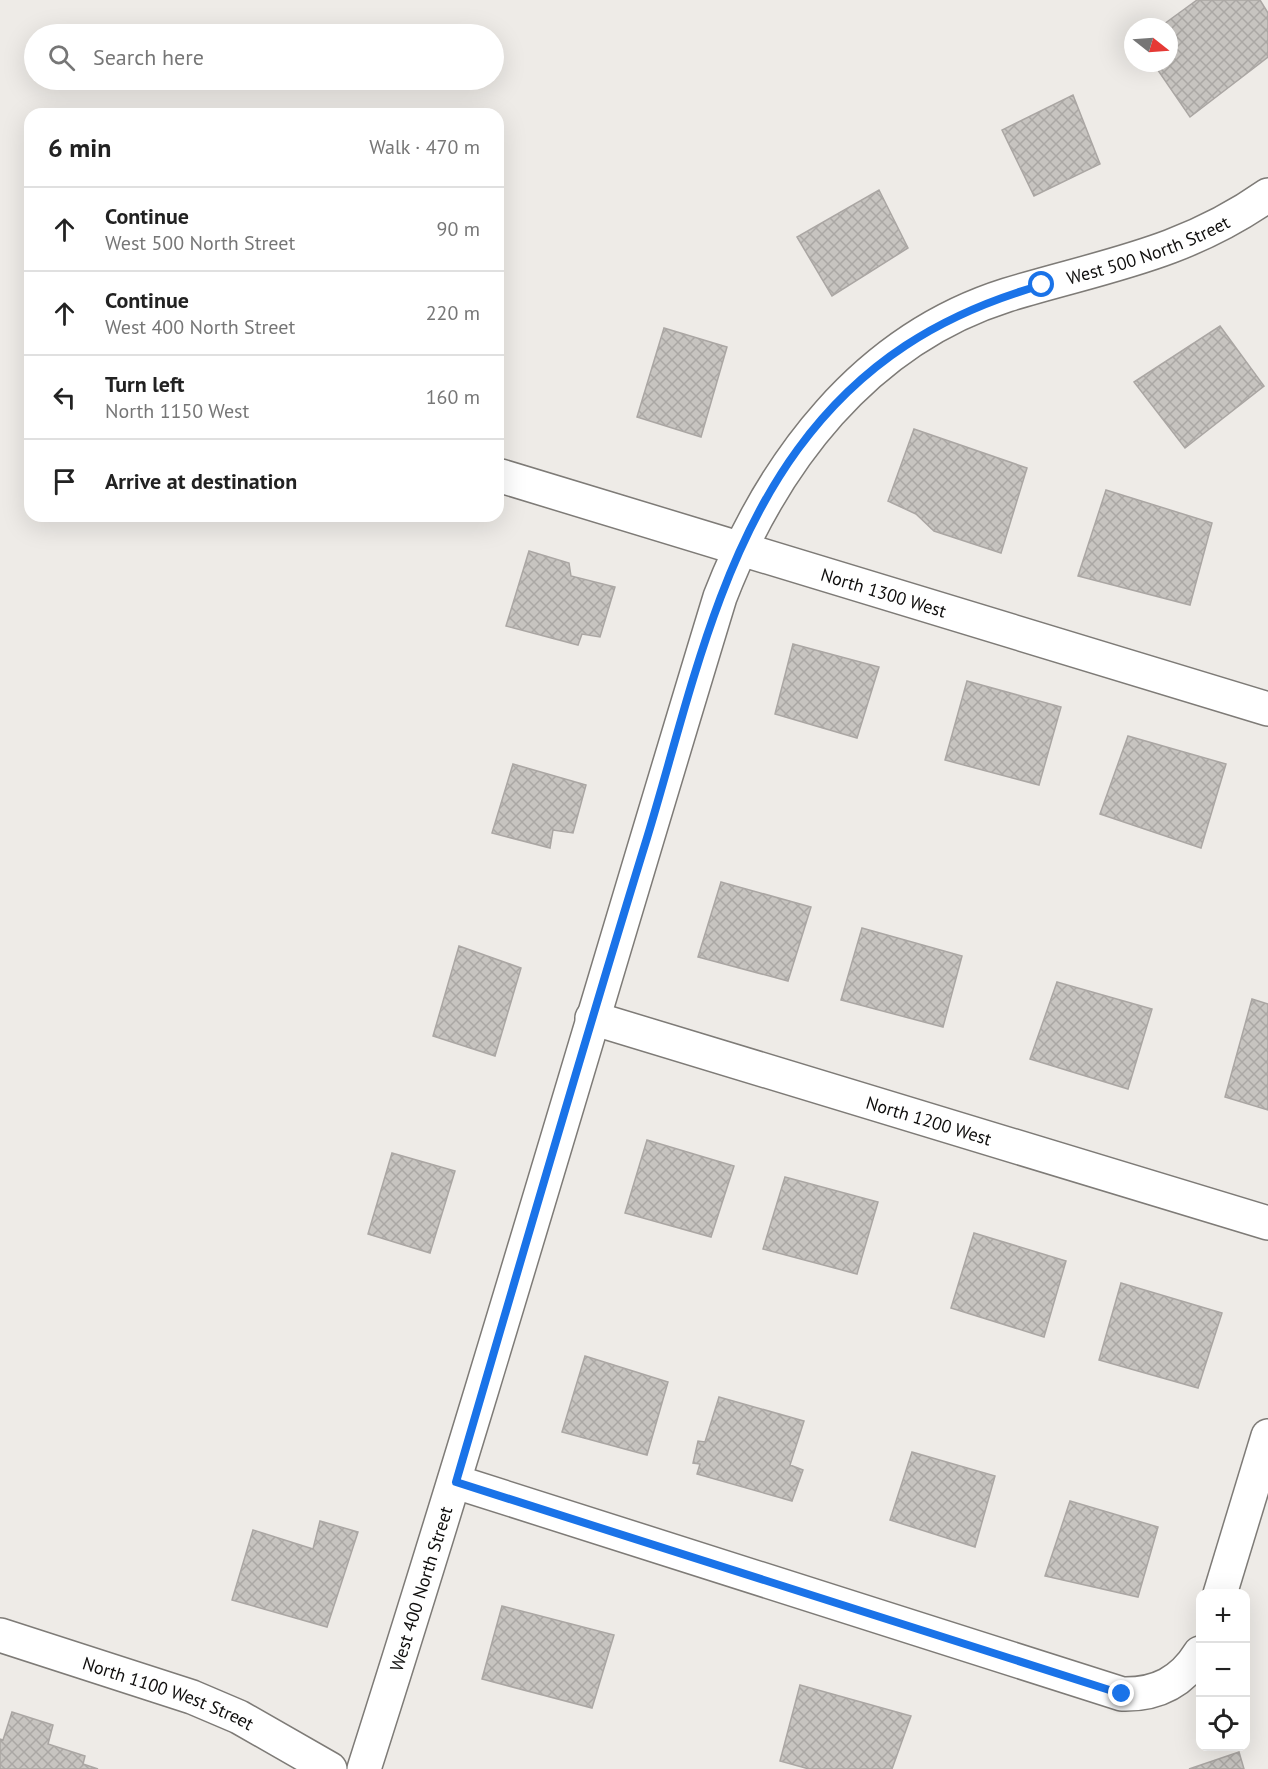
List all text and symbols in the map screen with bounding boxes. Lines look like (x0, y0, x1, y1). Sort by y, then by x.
north arrow (1124, 18, 1178, 72)
search box (24, 24, 504, 90)
icon: search (45, 41, 78, 74)
text: Search here (93, 43, 204, 71)
text: 6 min (48, 131, 111, 164)
text: Walk · 470 m (369, 134, 480, 160)
text: Continue (105, 202, 189, 230)
street label: West 500 North Street (1064, 210, 1233, 289)
icon: ahead (48, 213, 81, 246)
text: 90 m (437, 216, 480, 242)
text: West 500 North Street (105, 230, 295, 256)
route start (1028, 271, 1054, 297)
text: Continue (105, 286, 189, 314)
icon: ahead (48, 297, 81, 330)
text: 220 m (426, 300, 480, 326)
text: West 400 North Street (105, 314, 295, 340)
text: Turn left (105, 370, 185, 398)
icon: left (48, 381, 81, 414)
text: 160 m (426, 384, 480, 410)
text: North 1150 West (105, 398, 249, 424)
icon: arrive (48, 465, 81, 498)
text: Arrive at destination (105, 467, 297, 495)
street label: North 1300 West (818, 562, 949, 622)
street label: North 1200 West (863, 1090, 994, 1150)
street label: West 400 North Street (384, 1503, 457, 1674)
map controls (1196, 1589, 1250, 1751)
button: + (1196, 1589, 1250, 1643)
button: − (1196, 1643, 1250, 1697)
street label: North 1100 West Street (80, 1651, 258, 1735)
route end (1108, 1680, 1134, 1706)
button: locate (1196, 1697, 1250, 1751)

